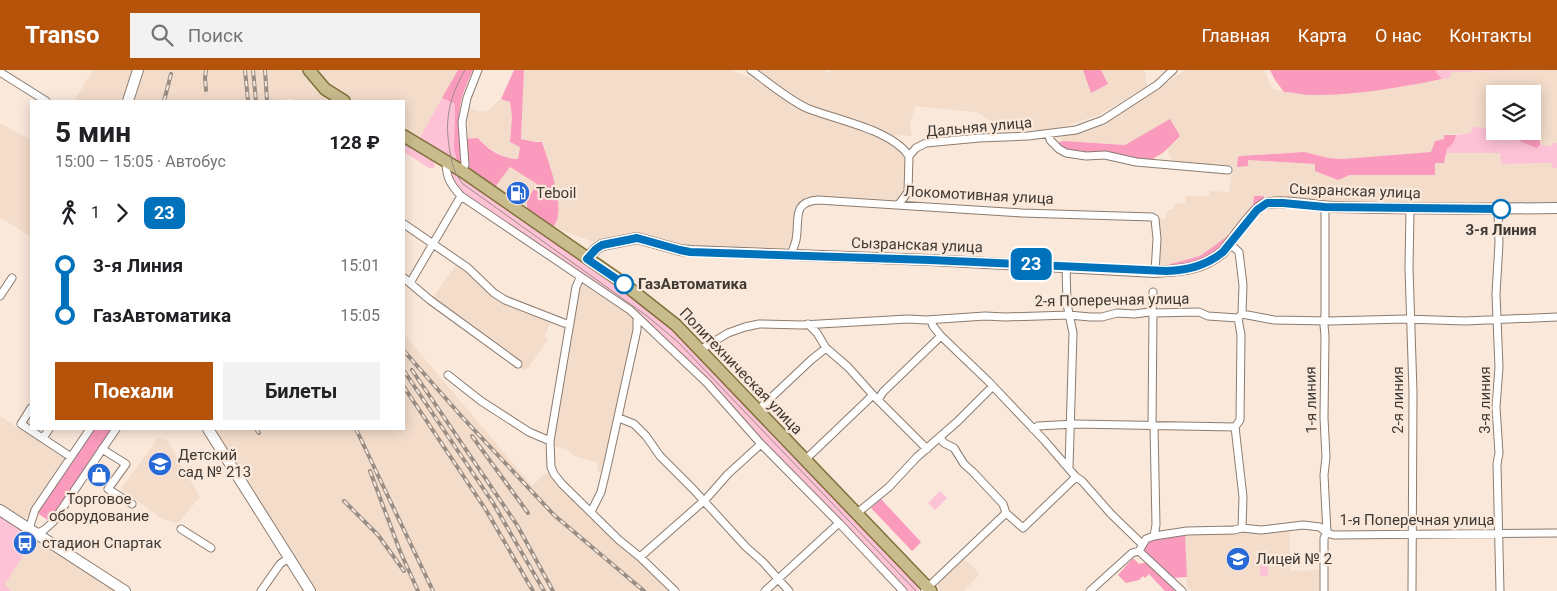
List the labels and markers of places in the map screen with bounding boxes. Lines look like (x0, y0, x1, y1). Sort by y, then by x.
fuel station icon: Teboil (505, 180, 531, 206)
place label: Teboil (536, 184, 576, 202)
marker: 3-я Линия (1491, 199, 1511, 219)
place label: 3-я Линия (1465, 221, 1537, 239)
marker: ГазАвтоматика (614, 274, 634, 294)
place label: ГазАвтоматика (638, 275, 747, 293)
place label: Детский сад № 213 (178, 446, 251, 481)
school or university icon: Детский сад № 213 (147, 451, 173, 477)
shop icon: Торговое оборудование (86, 462, 112, 488)
place label: Торговое оборудование (49, 490, 149, 525)
bus stop icon: стадион Спартак (12, 530, 38, 556)
place label: стадион Спартак (42, 534, 162, 552)
school or university icon: Лицей № 2 (1225, 546, 1251, 572)
place label: Лицей № 2 (1256, 550, 1332, 568)

